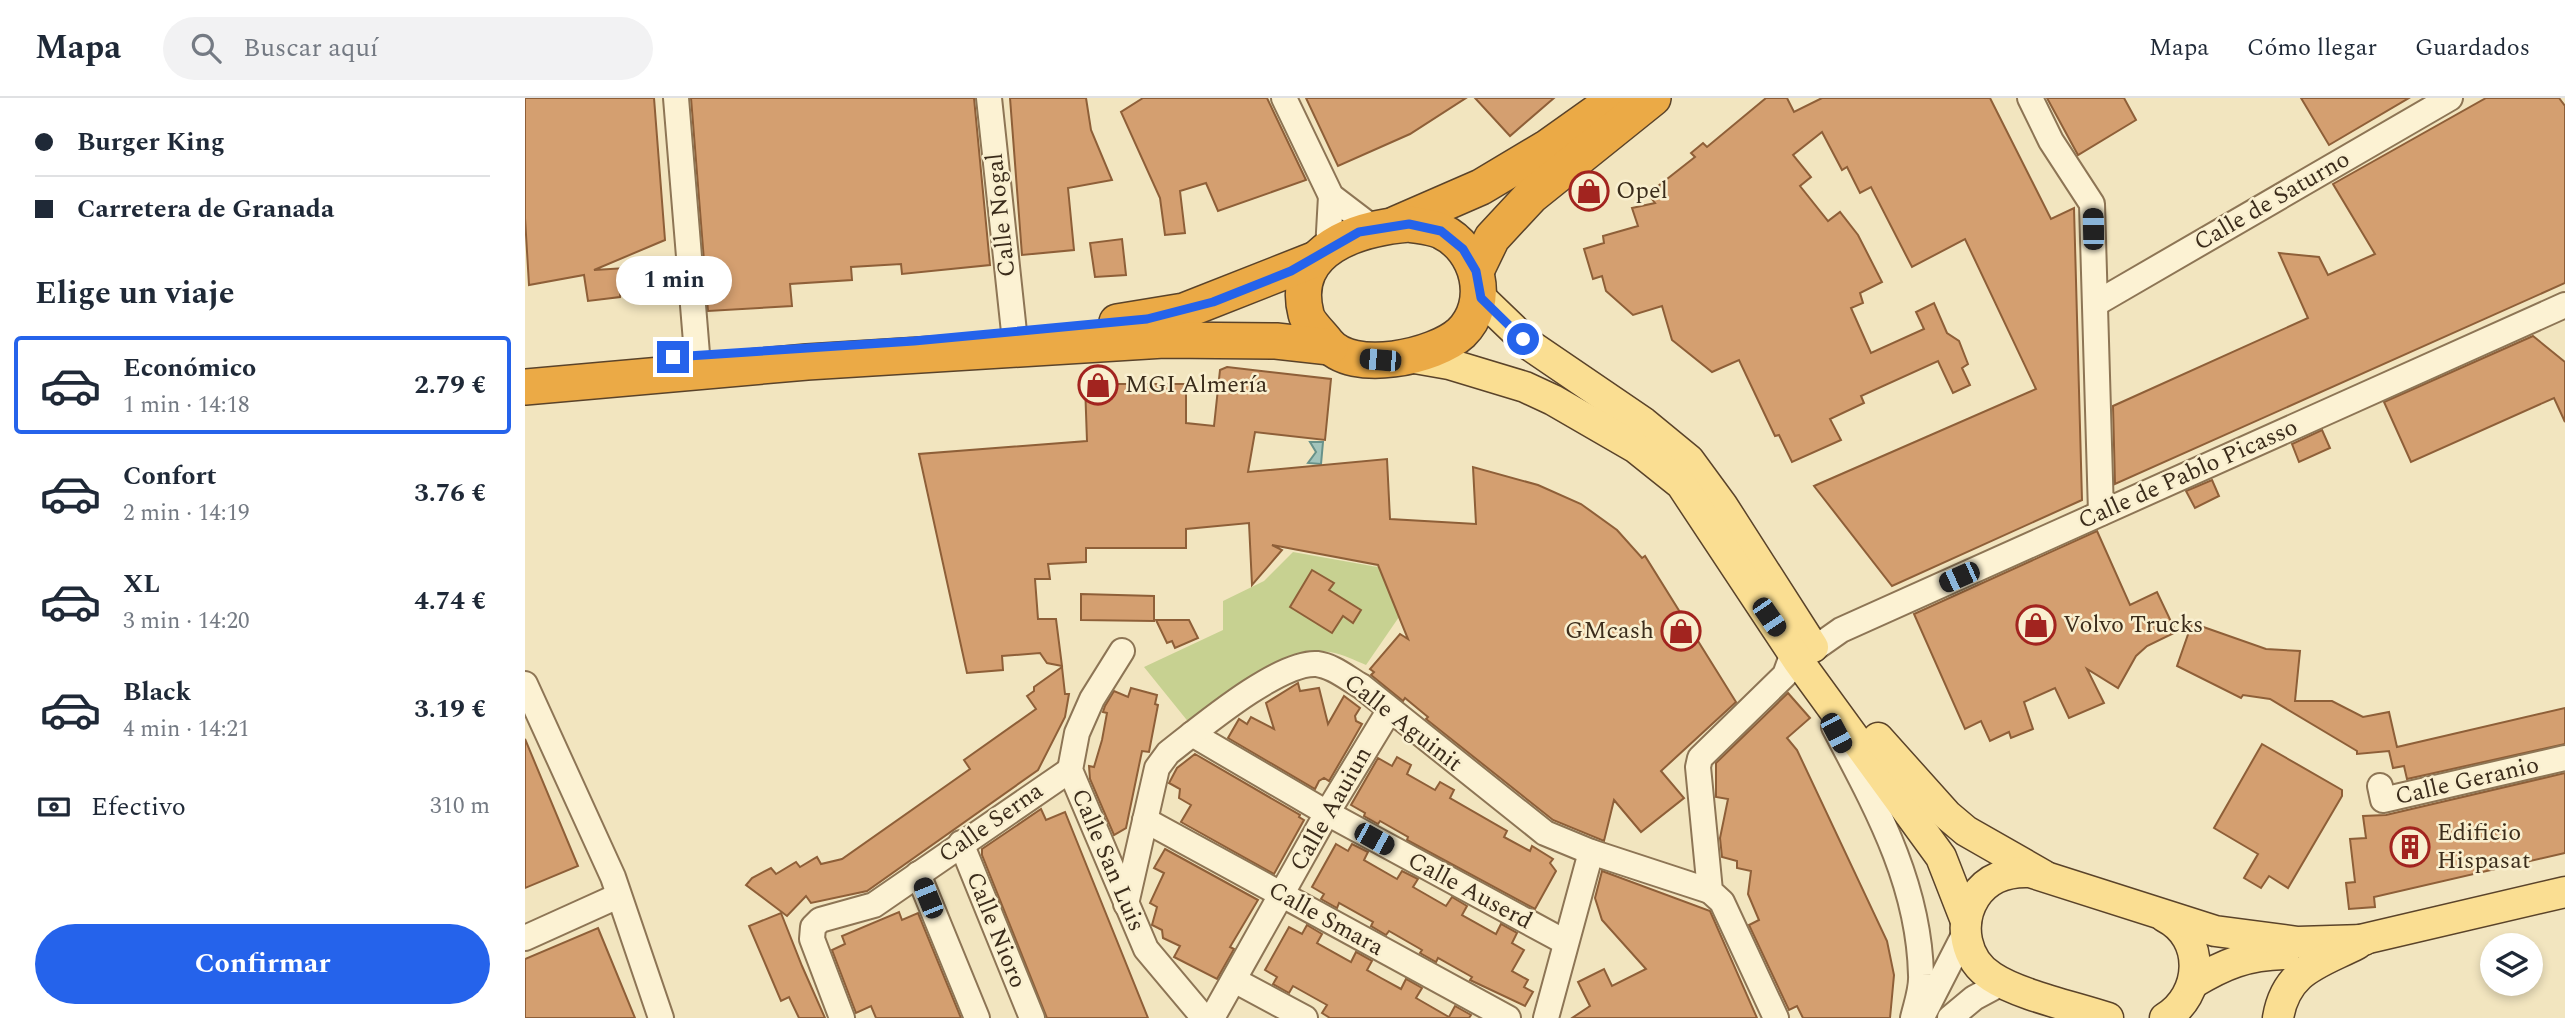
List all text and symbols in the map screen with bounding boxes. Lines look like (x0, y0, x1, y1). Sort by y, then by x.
search box (163, 17, 653, 80)
text: Mapa (35, 23, 121, 73)
text: Buscar aquí (243, 28, 378, 68)
icon: search (187, 29, 225, 67)
text: Mapa (2149, 30, 2209, 66)
text: Cómo llegar (2247, 30, 2377, 66)
text: Guardados (2415, 30, 2530, 66)
text: Burger King (77, 122, 225, 162)
street label: Calle de Saturno (2187, 142, 2357, 260)
street label: Calle Nogal (977, 151, 1025, 279)
shop icon: Opel (1568, 170, 1610, 212)
place label: Opel (1616, 173, 1668, 209)
text: Carretera de Granada (77, 189, 334, 229)
car (2083, 208, 2104, 250)
callout: 1 min (615, 256, 731, 304)
text: 1 min (643, 263, 705, 298)
text: Elige un viaje (35, 269, 235, 318)
route start (1507, 323, 1539, 355)
route end (657, 341, 689, 373)
text: Económico (123, 348, 256, 388)
car (1359, 348, 1402, 372)
icon: car (39, 354, 102, 417)
shop icon: MGI Almería (1077, 364, 1119, 406)
text: 2.79 € (414, 365, 486, 405)
place label: MGI Almería (1125, 367, 1268, 403)
text: 1 min · 14:18 (123, 388, 250, 423)
street label: Calle de Pablo Picasso (2072, 409, 2304, 539)
text: Confort (123, 456, 217, 496)
icon: car (39, 462, 102, 525)
text: 3.76 € (414, 473, 486, 513)
text: 2 min · 14:19 (123, 496, 250, 531)
car (1936, 559, 1983, 595)
text: XL (123, 564, 160, 604)
icon: car (39, 570, 102, 633)
text: 4.74 € (414, 581, 486, 621)
car (1749, 594, 1790, 640)
text: 3 min · 14:20 (123, 604, 250, 639)
shop icon: Volvo Trucks (2015, 604, 2057, 646)
place label: Volvo Trucks (2063, 607, 2203, 643)
shop icon: GMcash (1660, 610, 1702, 652)
place label: GMcash (1565, 613, 1654, 649)
street label: Calle Aguinit (1336, 665, 1470, 781)
text: Black (123, 672, 191, 712)
icon: car (39, 678, 102, 741)
text: 3.19 € (414, 689, 486, 729)
car (1817, 710, 1856, 756)
text: 4 min · 14:21 (123, 712, 250, 747)
street label: Calle Aauiun (1281, 740, 1381, 878)
street label: Calle Geranio (2392, 747, 2542, 815)
street label: Calle Serna (931, 773, 1051, 872)
street label: Calle San Luis (1062, 783, 1154, 937)
text: Efectivo (91, 787, 186, 827)
icon: cash (35, 788, 73, 826)
text: 310 m (430, 789, 490, 824)
place label: Edificio Hispasat (2437, 815, 2530, 879)
car (1351, 820, 1398, 858)
building icon: Edificio Hispasat (2389, 826, 2431, 868)
street label: Calle Auserd (1401, 843, 1539, 939)
street label: Calle Nioro (956, 866, 1036, 994)
street label: Calle Smara (1262, 872, 1391, 966)
car (911, 875, 946, 921)
button: Confirmar (35, 924, 490, 1004)
map controls (2480, 933, 2543, 996)
button: layers (2480, 933, 2543, 996)

